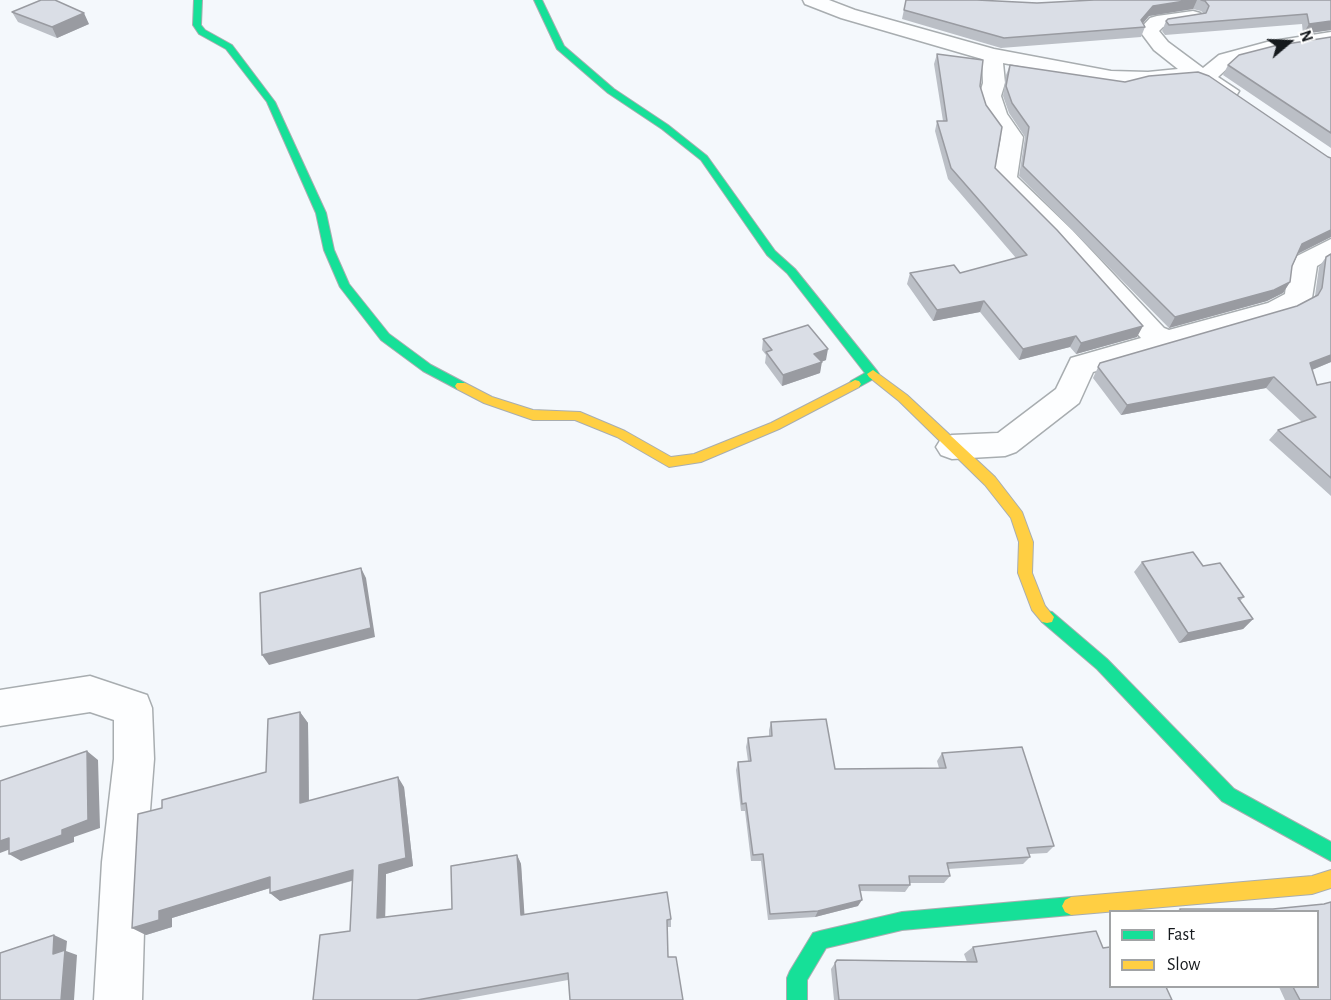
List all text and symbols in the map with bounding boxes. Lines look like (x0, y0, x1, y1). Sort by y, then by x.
north arrow (1259, 12, 1319, 72)
text: N (1297, 28, 1315, 44)
legend (1109, 910, 1319, 988)
text: Fast (1167, 926, 1195, 944)
text: Slow (1167, 956, 1200, 974)

